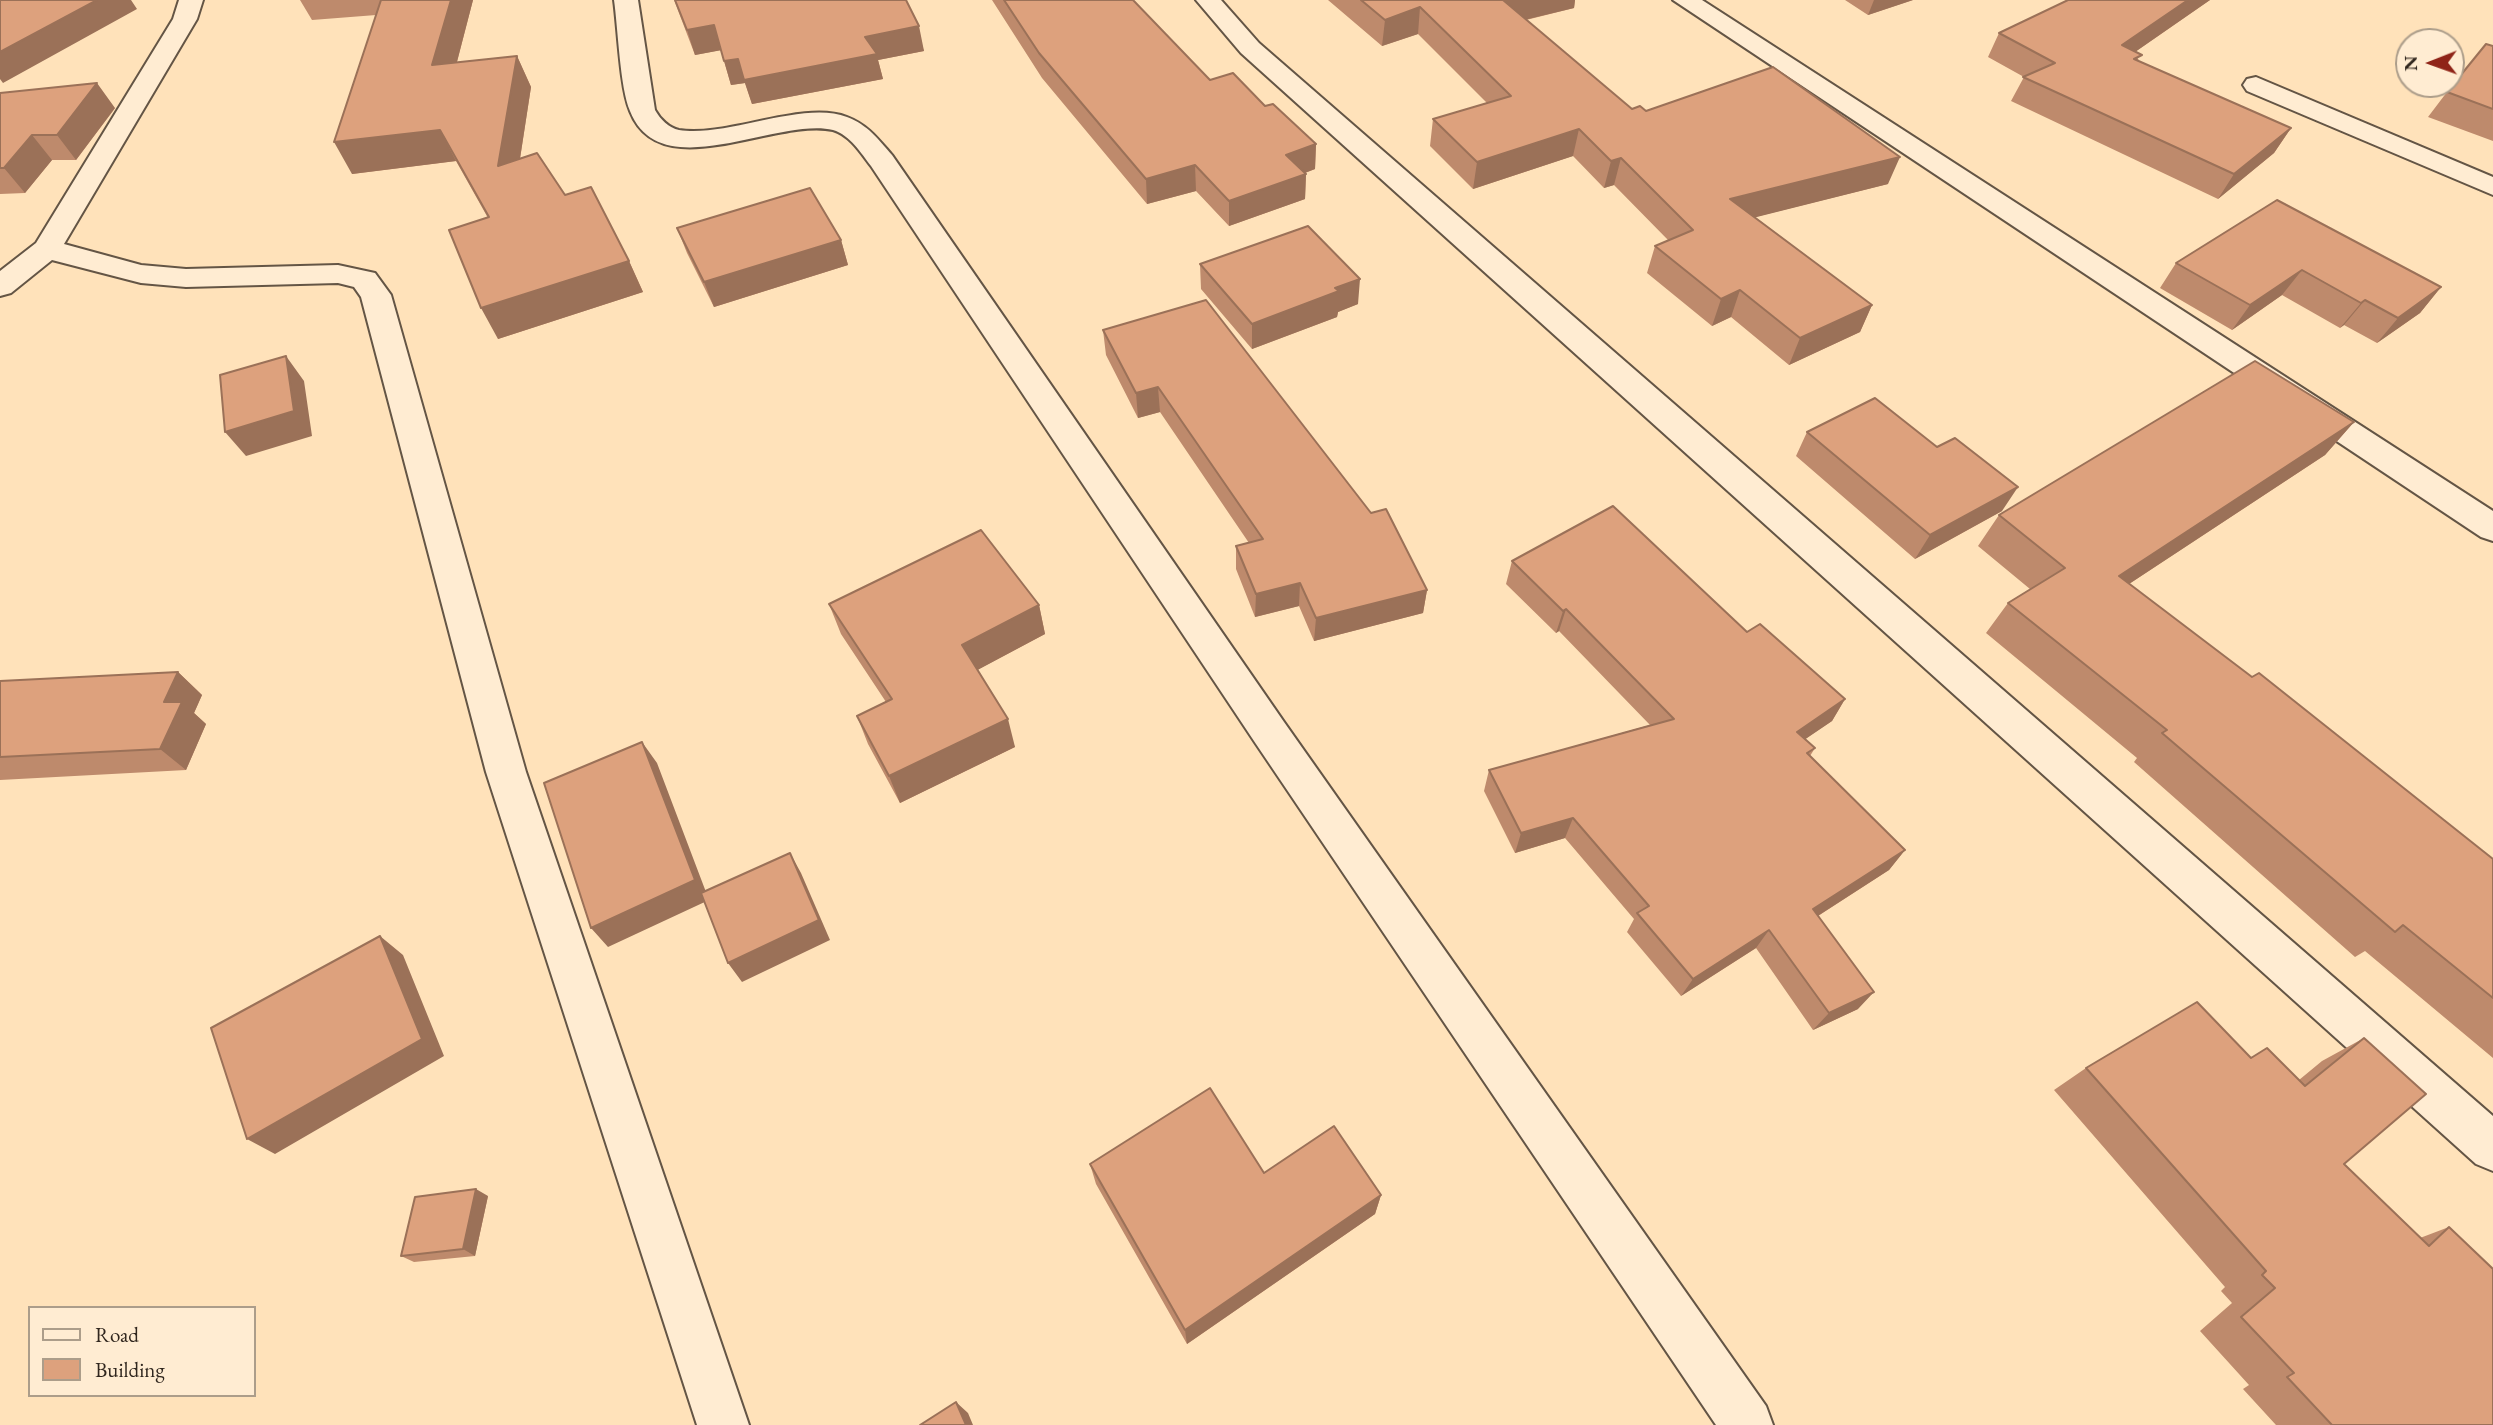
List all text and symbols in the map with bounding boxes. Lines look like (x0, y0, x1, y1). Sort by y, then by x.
north arrow (2395, 28, 2465, 98)
text: N (2398, 55, 2423, 71)
legend (28, 1306, 256, 1397)
text: Road (95, 1321, 139, 1348)
text: Building (95, 1356, 165, 1383)

